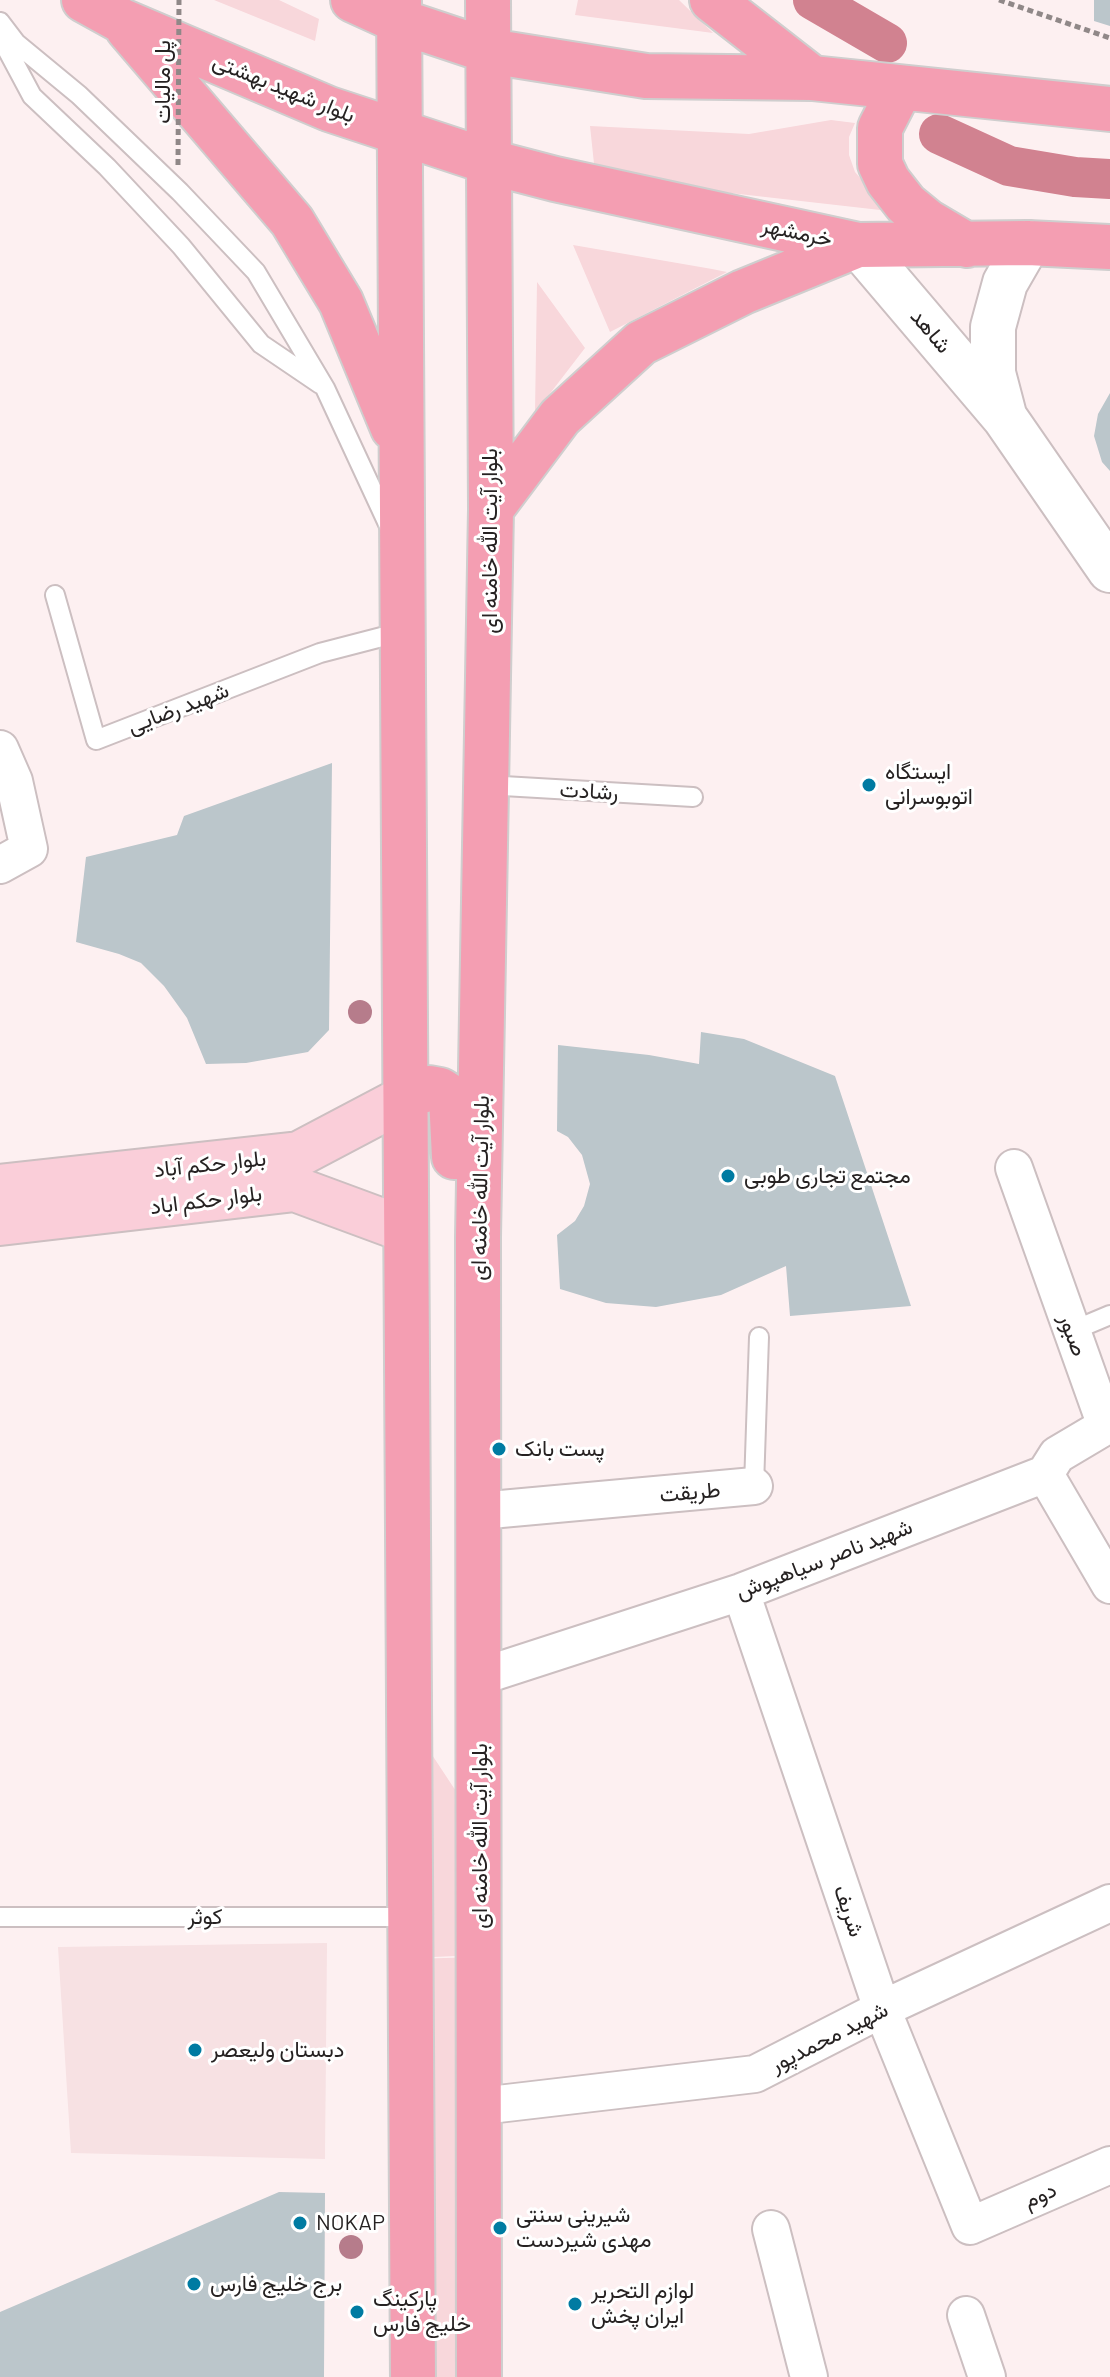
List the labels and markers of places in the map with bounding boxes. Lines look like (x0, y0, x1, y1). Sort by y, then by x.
place label: ایستگاه اتوبوسرانی (885, 759, 973, 810)
marker: ایستگاه اتوبوسرانی (860, 776, 878, 794)
place label: مجتمع تجاری طوبی (744, 1163, 911, 1189)
marker: مجتمع تجاری طوبی (719, 1167, 737, 1185)
place label: پست بانک (515, 1436, 605, 1462)
marker: پست بانک (490, 1440, 508, 1458)
place label: دبستان ولیعصر (211, 2037, 344, 2063)
marker: دبستان ولیعصر (186, 2041, 204, 2059)
place label: شیرینی سنتی مهدی شیردست (516, 2202, 651, 2254)
place label: NOKAP (316, 2210, 385, 2236)
marker: NOKAP (291, 2214, 309, 2232)
marker: شیرینی سنتی مهدی شیردست (491, 2219, 509, 2237)
place label: برج خلیج فارس (210, 2271, 342, 2297)
marker: برج خلیج فارس (185, 2275, 203, 2293)
place label: لوازم التحریر ایران پخش (591, 2278, 694, 2330)
place label: پارکینگ خلیج فارس (373, 2286, 471, 2338)
marker: لوازم التحریر ایران پخش (566, 2295, 584, 2313)
marker: پارکینگ خلیج فارس (348, 2303, 366, 2321)

